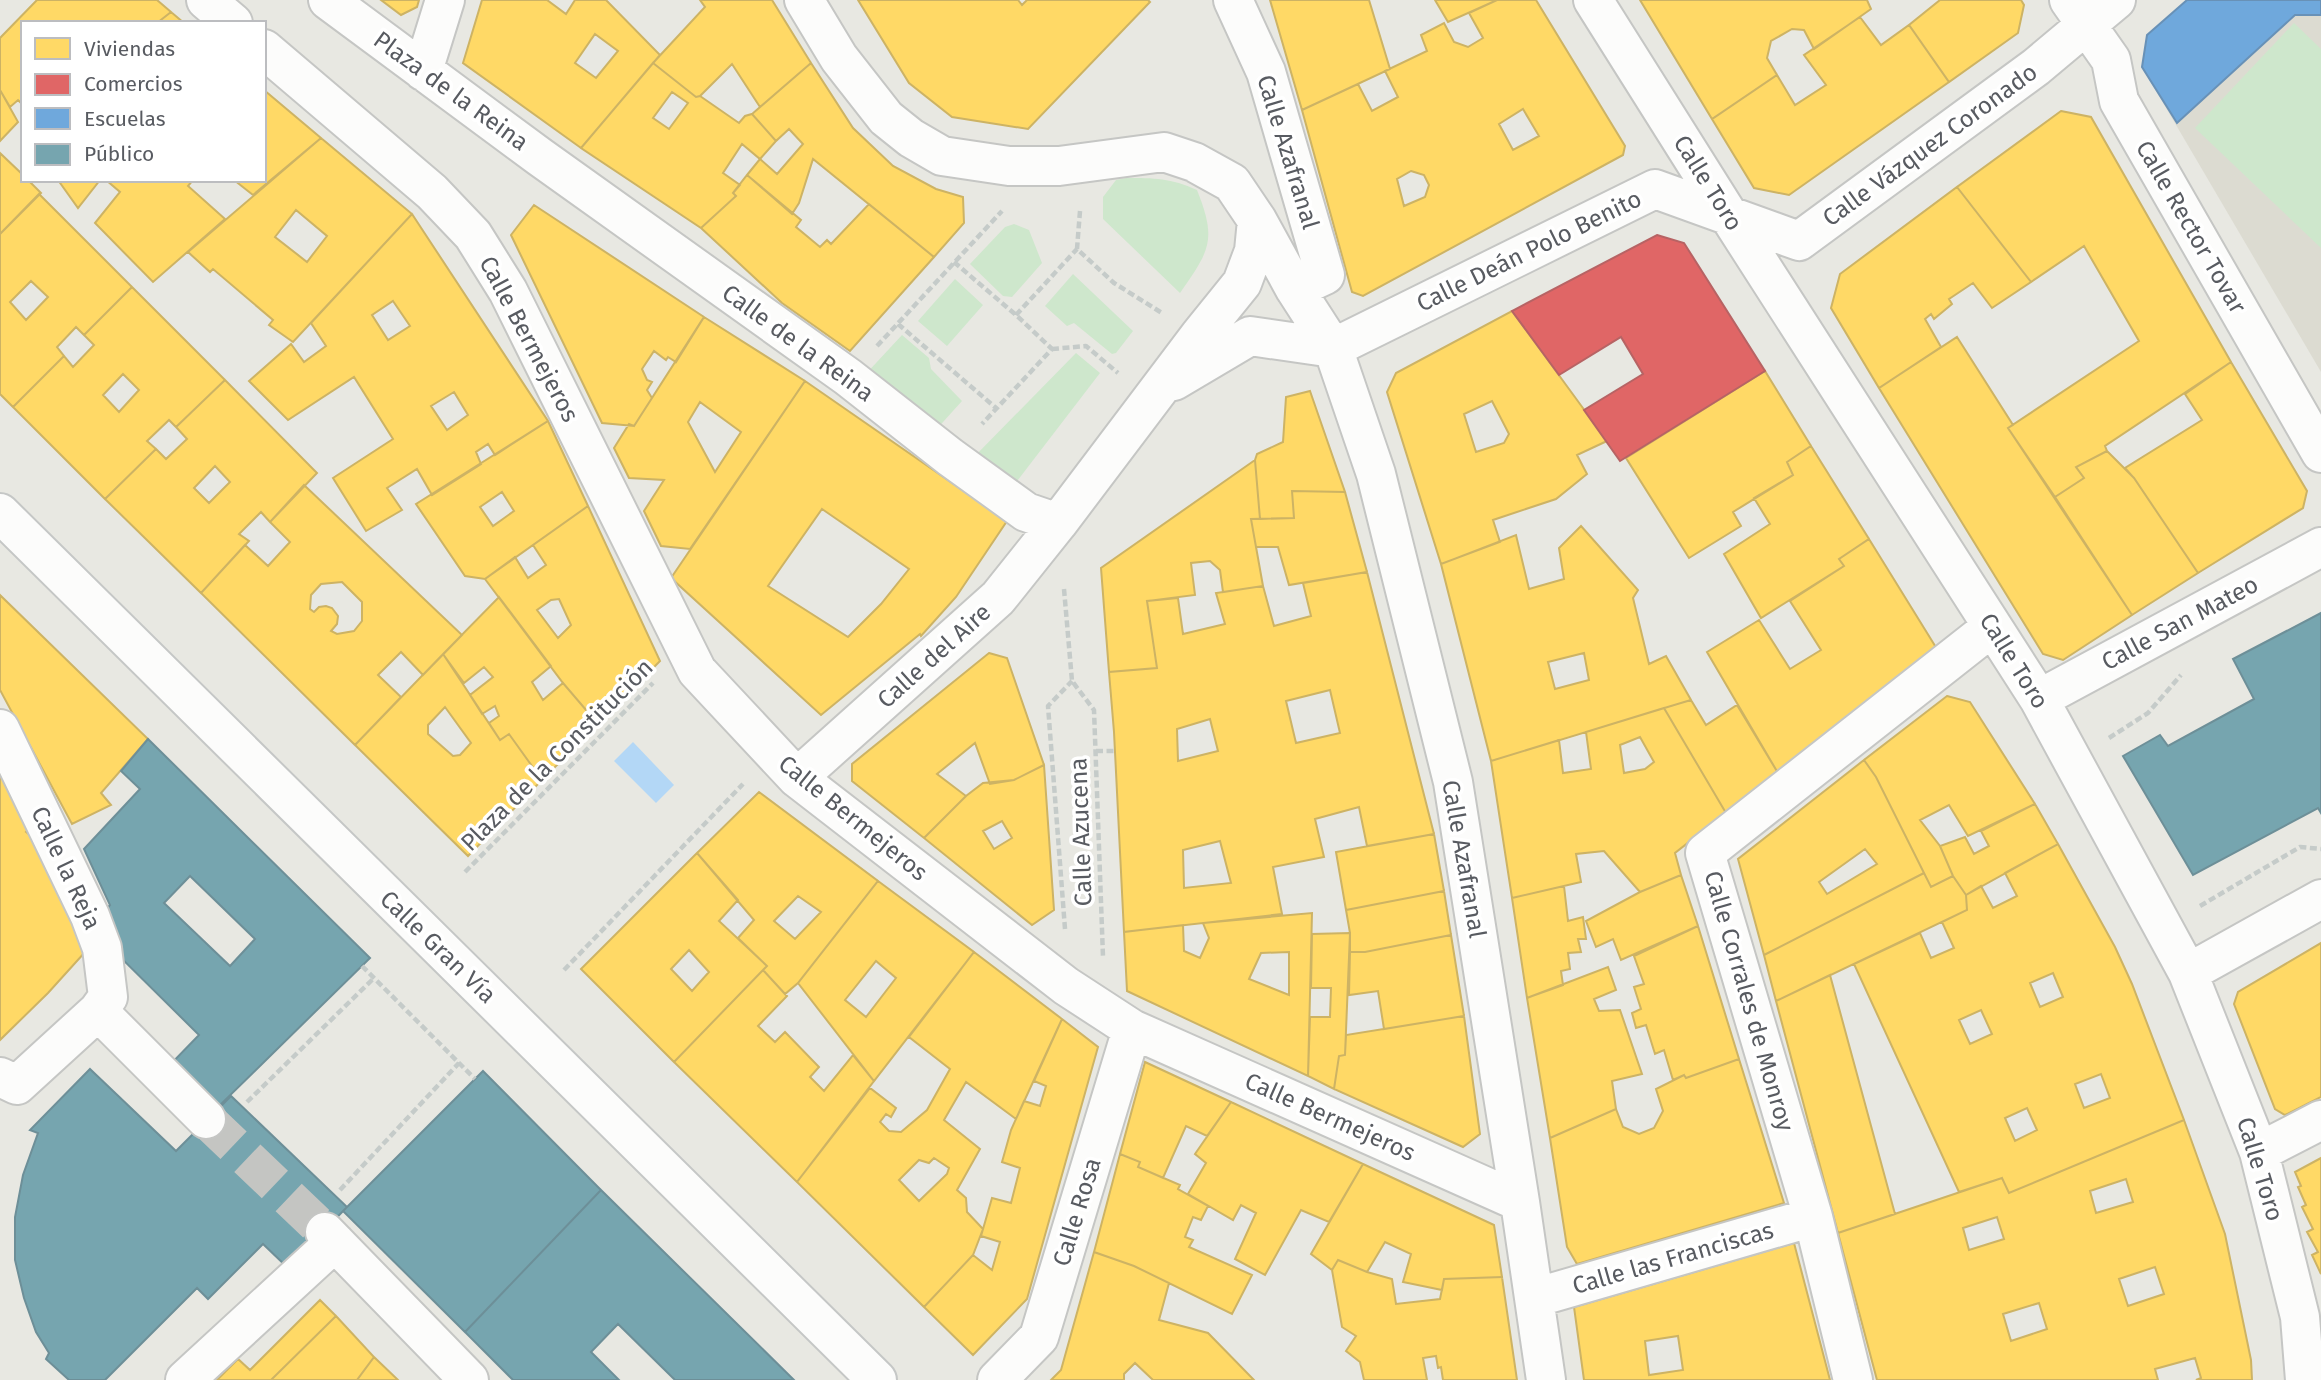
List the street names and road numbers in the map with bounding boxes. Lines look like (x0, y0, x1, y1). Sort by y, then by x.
street label: Plaza de la Reina (368, 25, 534, 157)
street label: Calle Vázquez Coronado (1817, 58, 2043, 232)
street label: Calle Azafranal (1251, 72, 1325, 232)
street label: Calle Toro (1668, 130, 1748, 236)
street label: Calle Rector Tovar (2130, 136, 2252, 319)
street label: Calle Deán Polo Benito (1412, 184, 1646, 318)
street label: Calle Bermejeros (474, 251, 584, 427)
street label: Calle de la Reina (717, 279, 879, 407)
street label: Calle San Mateo (2097, 570, 2263, 676)
street label: Calle del Aire (872, 598, 996, 714)
street label: Calle Toro (1974, 608, 2054, 714)
street label: Plaza de la Constitución (455, 653, 659, 857)
street label: Calle Bermejeros (773, 749, 933, 887)
street label: Calle Azucena (1064, 757, 1098, 907)
street label: Calle Azafranal (1436, 778, 1492, 940)
street label: Calle la Reja (25, 802, 107, 934)
street label: Calle Corrales de Monroy (1698, 868, 1800, 1134)
street label: Calle Gran Vía (374, 885, 502, 1009)
street label: Calle Bermejeros (1240, 1067, 1420, 1167)
street label: Calle Toro (2231, 1114, 2289, 1224)
street label: Calle Rosa (1047, 1155, 1107, 1269)
street label: Calle las Franciscas (1569, 1216, 1777, 1300)

